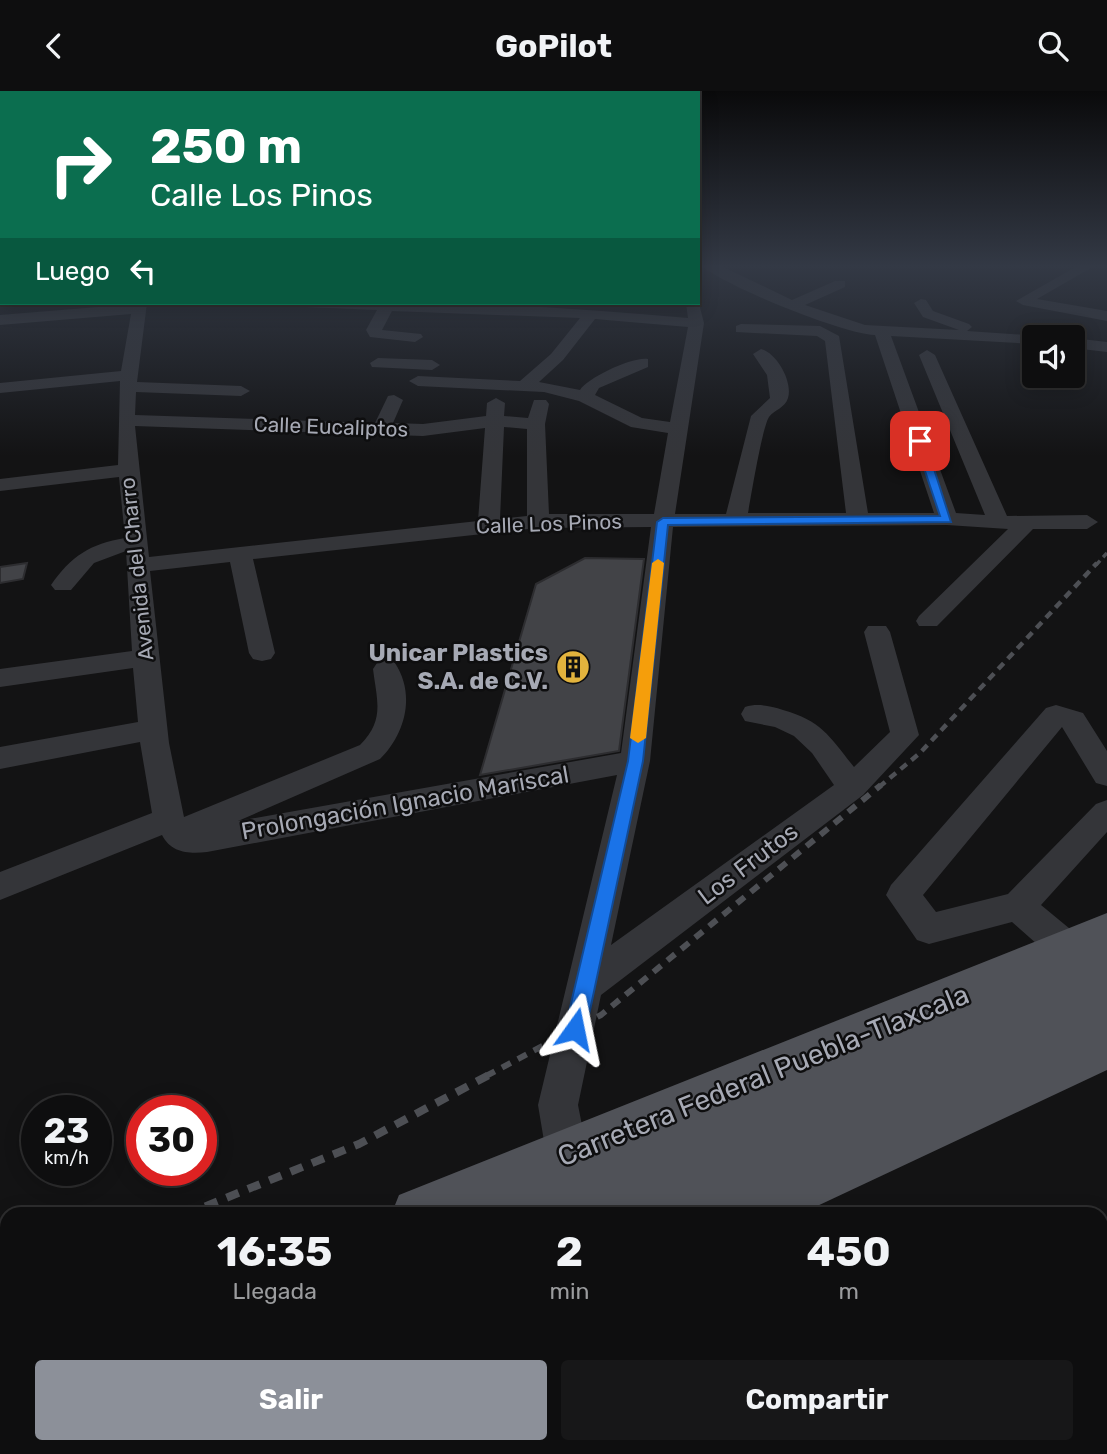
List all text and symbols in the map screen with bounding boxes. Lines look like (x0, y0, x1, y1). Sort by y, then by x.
icon: back (35, 27, 73, 65)
text: GoPilot (495, 27, 612, 65)
icon: search (1034, 27, 1072, 65)
text: 250 m (150, 117, 302, 175)
icon: right (35, 119, 126, 210)
text: Calle Los Pinos (150, 176, 373, 214)
icon: left (124, 252, 162, 290)
text: Luego (35, 256, 110, 287)
map controls (1022, 325, 1085, 388)
button: sound (1022, 325, 1085, 388)
street label: Calle Eucaliptos (253, 411, 409, 442)
pin (890, 411, 950, 471)
icon: arrive (901, 422, 939, 460)
street label: Avenida del Charro (114, 476, 159, 662)
street label: Calle Los Pinos (475, 508, 623, 539)
place label: Unicar Plastics S.A. de C.V. (368, 639, 548, 695)
building icon: Unicar Plastics S.A. de C.V. (554, 648, 592, 686)
street label: Prolongación Ignacio Mariscal (239, 760, 571, 846)
street label: Los Frutos (693, 817, 803, 911)
street label: Carretera Federal Puebla-Tlaxcala (553, 978, 974, 1173)
position arrow (538, 992, 612, 1066)
speed limit sign: 30 (126, 1095, 217, 1186)
text: 23 (44, 1110, 89, 1152)
text: km/h (44, 1147, 89, 1169)
text: 16:35 (217, 1227, 332, 1277)
text: 2 (556, 1227, 583, 1277)
text: 450 (806, 1227, 891, 1277)
text: Llegada (233, 1277, 317, 1305)
text: min (549, 1277, 589, 1305)
text: m (838, 1277, 859, 1305)
button: Salir (35, 1360, 547, 1440)
button: Compartir (561, 1360, 1073, 1440)

